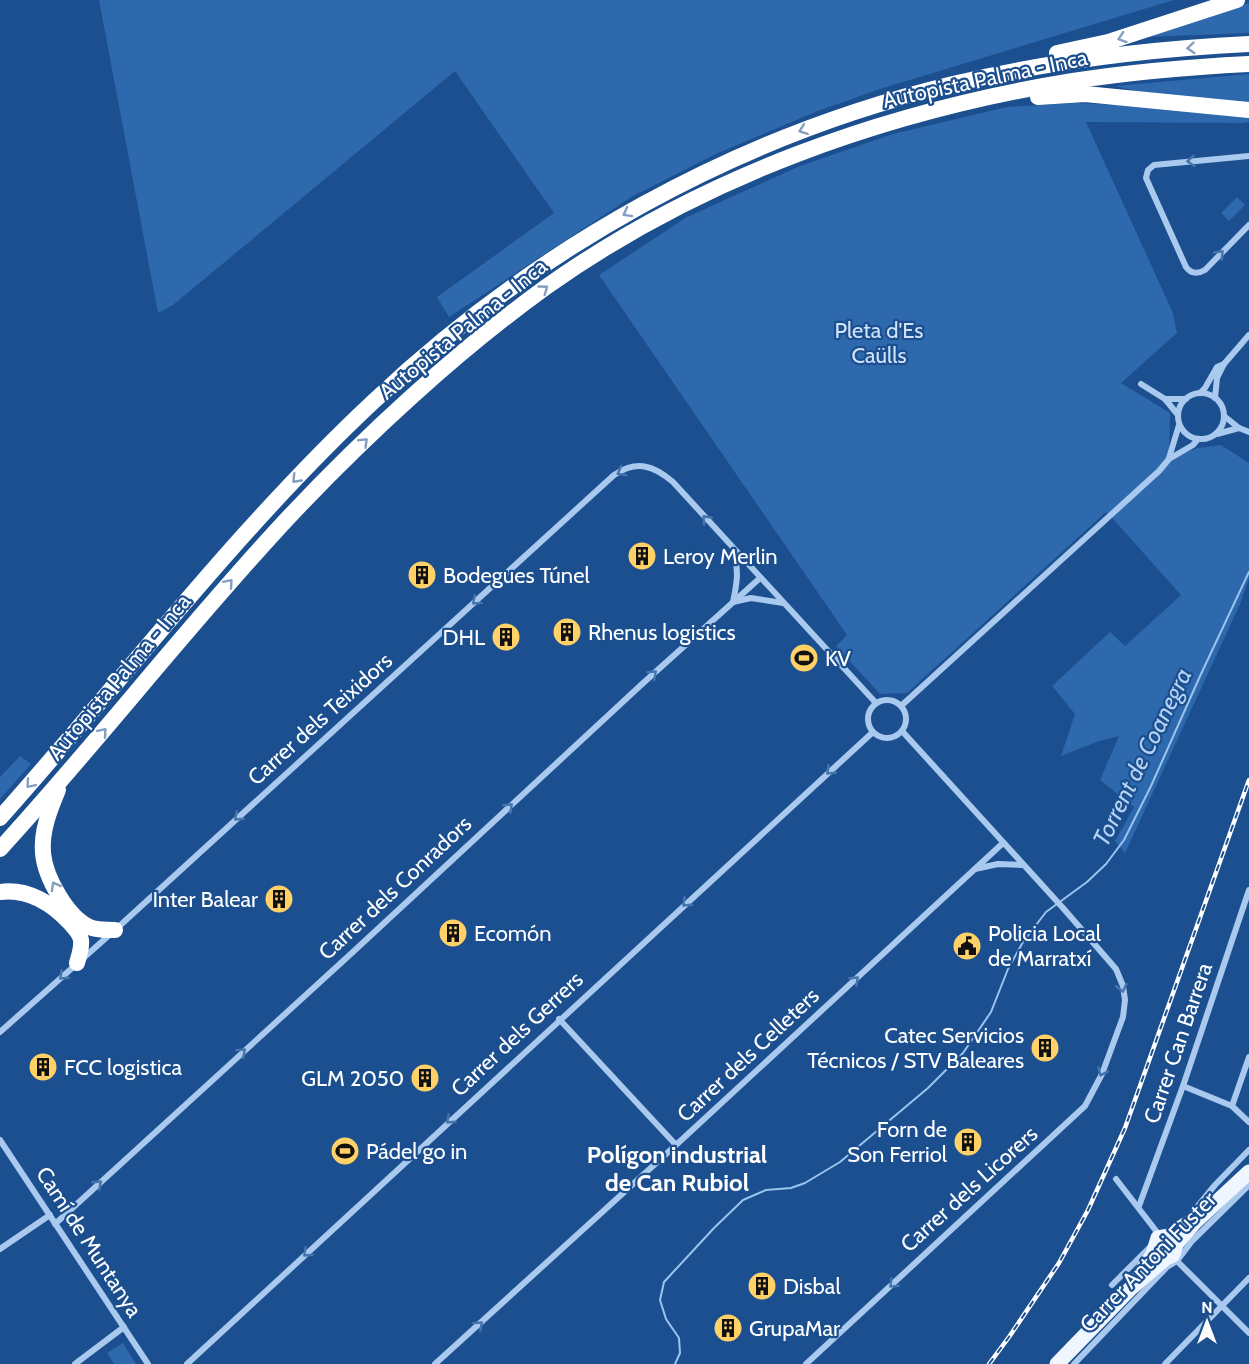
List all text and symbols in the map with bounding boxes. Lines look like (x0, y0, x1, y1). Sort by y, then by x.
one-way arrow (1117, 30, 1128, 43)
one-way arrow (1186, 41, 1195, 54)
street label: Autopista Palma - Inca (880, 44, 1090, 114)
one-way arrow (799, 123, 809, 136)
one-way arrow (1186, 154, 1195, 167)
one-way arrow (623, 206, 633, 217)
one-way arrow (1213, 251, 1224, 262)
street label: Autopista Palma - Inca (373, 253, 553, 405)
one-way arrow (538, 285, 549, 296)
park label: Pleta d'Es Caülls (835, 317, 923, 369)
one-way arrow (357, 439, 368, 450)
one-way arrow (617, 465, 627, 476)
one-way arrow (292, 472, 303, 482)
one-way arrow (702, 515, 713, 526)
building icon: Leroy Merlin (626, 540, 658, 572)
place label: Leroy Merlin (663, 543, 778, 570)
building icon: Bodegues Túnel (406, 559, 438, 591)
place label: Bodegues Túnel (443, 562, 590, 589)
one-way arrow (222, 579, 233, 590)
street label: Autopista Palma - Inca (42, 588, 197, 766)
one-way arrow (472, 594, 482, 605)
building icon: Rhenus logistics (551, 616, 583, 648)
place label: Rhenus logistics (588, 619, 736, 646)
building icon: DHL (490, 621, 522, 653)
place label: DHL (442, 624, 485, 651)
sports icon: KV (788, 642, 820, 674)
place label: KV (825, 645, 851, 672)
street label: Carrer dels Teixidors (242, 647, 398, 791)
water label: Torrent de Coanegra (1086, 663, 1198, 851)
one-way arrow (646, 670, 656, 681)
one-way arrow (96, 728, 107, 739)
one-way arrow (826, 764, 837, 775)
one-way arrow (26, 777, 37, 788)
one-way arrow (503, 803, 513, 814)
one-way arrow (235, 810, 245, 821)
street label: Carrer dels Conradors (313, 810, 477, 966)
one-way arrow (51, 882, 62, 892)
building icon: Inter Balear (263, 883, 295, 915)
place label: Inter Balear (152, 886, 258, 913)
one-way arrow (682, 896, 693, 907)
building icon: Ecomón (437, 917, 469, 949)
place label: Ecomón (474, 920, 551, 947)
place label: Policia Local de Marratxí (988, 920, 1102, 972)
public building icon: Policia Local de Marratxí (951, 930, 983, 962)
street label: Carrer Can Barrera (1138, 959, 1218, 1127)
street label: Carrer dels Gerrers (445, 966, 589, 1102)
one-way arrow (59, 969, 70, 980)
one-way arrow (848, 976, 858, 987)
street label: Carrer dels Celleters (671, 982, 825, 1128)
one-way arrow (1115, 983, 1128, 993)
place label: Catec Servicios Técnicos / STV Baleares (807, 1022, 1024, 1074)
building icon: Catec Servicios Técnicos / STV Baleares (1029, 1032, 1061, 1064)
one-way arrow (235, 1048, 246, 1059)
building icon: FCC logistica (27, 1051, 59, 1083)
place label: FCC logistica (64, 1054, 182, 1081)
building icon: GLM 2050 (409, 1062, 441, 1094)
place label: GLM 2050 (301, 1065, 404, 1092)
one-way arrow (1098, 1065, 1110, 1076)
one-way arrow (446, 1113, 457, 1124)
place label: Forn de Son Ferriol (847, 1116, 948, 1168)
street label: Carrer dels Licorers (895, 1120, 1043, 1258)
building icon: Forn de Son Ferriol (952, 1126, 984, 1158)
sports icon: Pádel go in (329, 1135, 361, 1167)
place label: Pádel go in (366, 1138, 467, 1165)
district label: Polígon industrial de Can Rubiol (587, 1140, 767, 1197)
street label: Camí de Muntanya (30, 1162, 148, 1323)
one-way arrow (92, 1180, 102, 1191)
street label: Carrer Antoni Fuster (1074, 1186, 1222, 1338)
one-way arrow (303, 1246, 314, 1257)
building icon: Disbal (746, 1270, 778, 1302)
place label: Disbal (783, 1273, 841, 1300)
one-way arrow (890, 1276, 901, 1287)
north arrow (1177, 1292, 1237, 1352)
text: N (1201, 1298, 1213, 1317)
building icon: GrupaMar (712, 1312, 744, 1344)
place label: GrupaMar (749, 1315, 840, 1342)
one-way arrow (472, 1321, 483, 1332)

